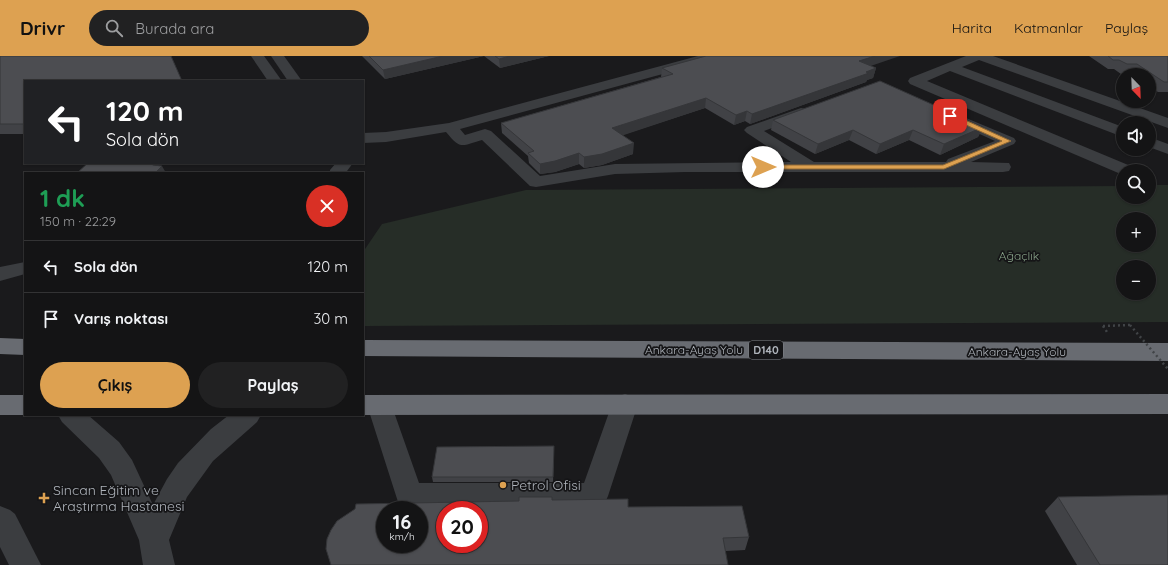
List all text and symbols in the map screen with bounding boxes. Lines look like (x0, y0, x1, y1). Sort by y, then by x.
search box (89, 10, 369, 46)
text: Drivr (20, 16, 65, 40)
icon: search (103, 17, 125, 39)
text: Burada ara (135, 19, 214, 38)
text: Harita (952, 19, 992, 37)
text: Katmanlar (1014, 19, 1083, 37)
text: Paylaş (1105, 19, 1148, 37)
north arrow (1116, 68, 1156, 108)
map controls (1116, 68, 1156, 300)
text: 120 m (106, 93, 184, 128)
icon: left (40, 96, 92, 148)
pin (933, 99, 967, 133)
icon: arrive (939, 105, 961, 127)
button: sound (1116, 116, 1156, 156)
text: Sola dön (106, 128, 179, 151)
position arrow (742, 146, 784, 188)
button: search (1116, 164, 1156, 204)
text: 1 dk (40, 183, 85, 213)
button: close (306, 185, 348, 227)
button: + (1116, 212, 1156, 252)
text: 150 m · 22:29 (40, 213, 116, 229)
park label: Ağaçlık (999, 248, 1039, 263)
icon: left (40, 256, 62, 278)
text: Sola dön (74, 257, 138, 276)
text: 120 m (307, 257, 348, 276)
button: − (1116, 260, 1156, 300)
icon: arrive (40, 308, 62, 330)
text: Varış noktası (74, 309, 168, 328)
text: 30 m (313, 309, 348, 328)
road number: D140 (749, 341, 783, 359)
street label: Ankara-Ayaş Yolu (645, 342, 743, 357)
street label: Ankara-Ayaş Yolu (968, 344, 1066, 359)
button: Çıkış (40, 362, 190, 408)
button: Paylaş (198, 362, 348, 408)
place label: Petrol Ofisi (511, 476, 581, 494)
marker: Petrol Ofisi (498, 480, 508, 490)
place label: Sincan Eğitim ve Araştırma Hastanesi (53, 481, 184, 515)
marker: Sincan Eğitim ve Araştırma Hastanesi (38, 492, 50, 504)
speed limit sign: 20 (436, 501, 488, 553)
text: 16 (393, 509, 411, 534)
text: km/h (389, 530, 415, 543)

